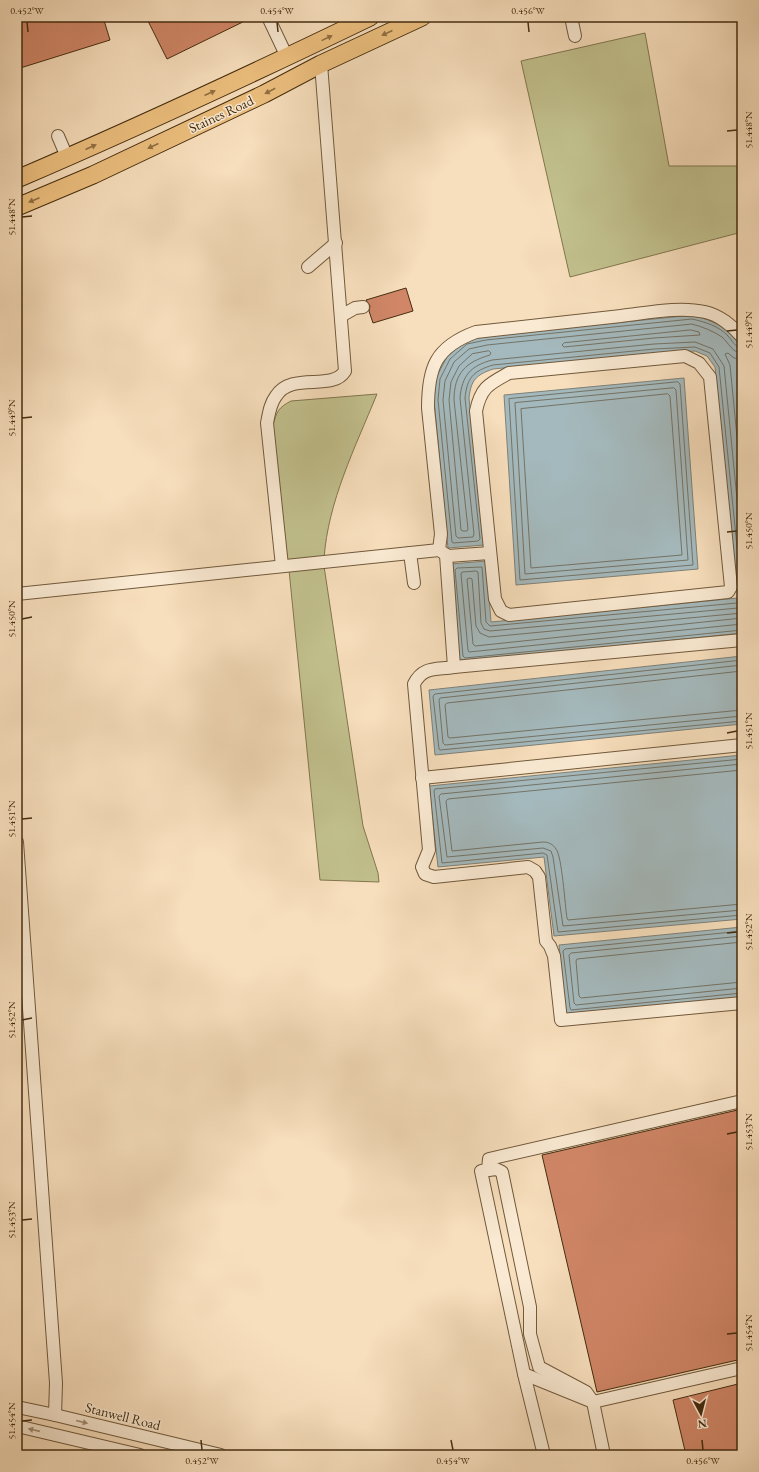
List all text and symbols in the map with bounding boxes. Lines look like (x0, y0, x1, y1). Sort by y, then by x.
text: 0.452°W (10, 4, 45, 17)
text: 0.454°W (260, 4, 295, 17)
text: 0.456°W (511, 4, 546, 17)
one-way arrow (381, 30, 392, 36)
one-way arrow (322, 35, 333, 41)
one-way arrow (264, 87, 276, 94)
one-way arrow (204, 90, 215, 96)
street label: Staines Road (186, 91, 257, 137)
text: 51.448°N (742, 111, 755, 149)
one-way arrow (147, 143, 158, 149)
one-way arrow (86, 144, 97, 150)
one-way arrow (29, 197, 40, 203)
text: 51.448°N (5, 198, 18, 236)
text: 51.449°N (742, 311, 755, 349)
text: 51.449°N (5, 399, 18, 437)
text: 51.450°N (742, 512, 755, 550)
text: 51.450°N (5, 600, 18, 638)
text: 51.451°N (742, 712, 755, 750)
text: 51.451°N (5, 800, 18, 838)
text: 51.452°N (742, 913, 755, 951)
text: 51.452°N (5, 1001, 18, 1039)
text: 51.453°N (742, 1113, 755, 1151)
text: 51.453°N (5, 1201, 18, 1239)
text: 51.454°N (742, 1314, 755, 1352)
north arrow (681, 1394, 721, 1434)
street label: Stanwell Road (83, 1398, 163, 1434)
text: 51.454°N (5, 1402, 18, 1440)
text: N (697, 1416, 707, 1431)
one-way arrow (76, 1419, 89, 1425)
one-way arrow (28, 1426, 40, 1432)
text: 0.452°W (185, 1454, 220, 1467)
text: 0.454°W (436, 1454, 471, 1467)
text: 0.456°W (686, 1454, 721, 1467)

